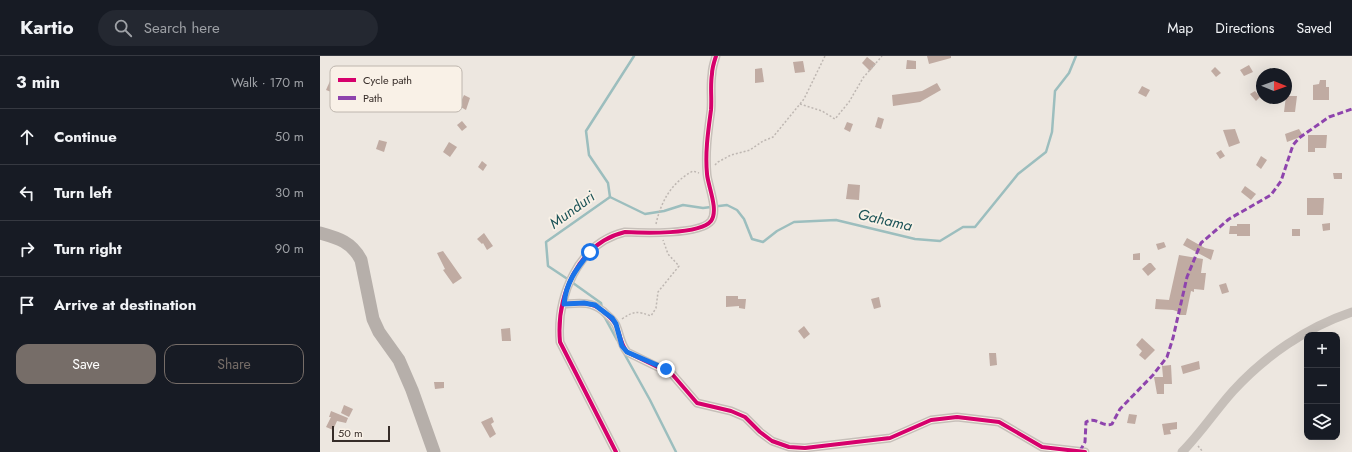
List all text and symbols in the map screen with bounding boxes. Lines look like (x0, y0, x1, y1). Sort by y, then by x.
search box (98, 10, 378, 46)
text: Kartio (20, 14, 74, 41)
icon: search (112, 17, 134, 39)
text: Search here (144, 17, 220, 39)
text: Map (1167, 18, 1193, 38)
text: Directions (1215, 18, 1275, 38)
text: Saved (1297, 18, 1332, 38)
legend (330, 66, 462, 112)
north arrow (1256, 68, 1292, 104)
text: 3 min (16, 70, 60, 94)
text: Cycle path (363, 72, 412, 88)
text: Walk · 170 m (231, 73, 304, 92)
text: Path (363, 90, 382, 106)
icon: ahead (16, 126, 38, 148)
text: Continue (54, 126, 117, 148)
text: 50 m (275, 127, 304, 146)
icon: left (16, 182, 38, 204)
text: Turn left (54, 182, 112, 204)
text: 30 m (275, 183, 304, 202)
water label: Munduri (545, 186, 600, 234)
water label: Gahama (856, 203, 915, 237)
icon: right (16, 238, 38, 260)
text: Turn right (54, 238, 122, 260)
text: 90 m (275, 239, 304, 258)
route start (581, 243, 599, 261)
icon: arrive (16, 294, 38, 316)
text: Arrive at destination (54, 294, 196, 316)
map controls (1304, 332, 1340, 440)
button: + (1304, 332, 1340, 368)
button: Save (16, 344, 156, 384)
button: Share (164, 344, 304, 384)
route end (657, 360, 675, 378)
button: − (1304, 368, 1340, 404)
button: layers (1304, 404, 1340, 440)
scale bar (332, 424, 390, 443)
text: 50 m (338, 425, 363, 441)

